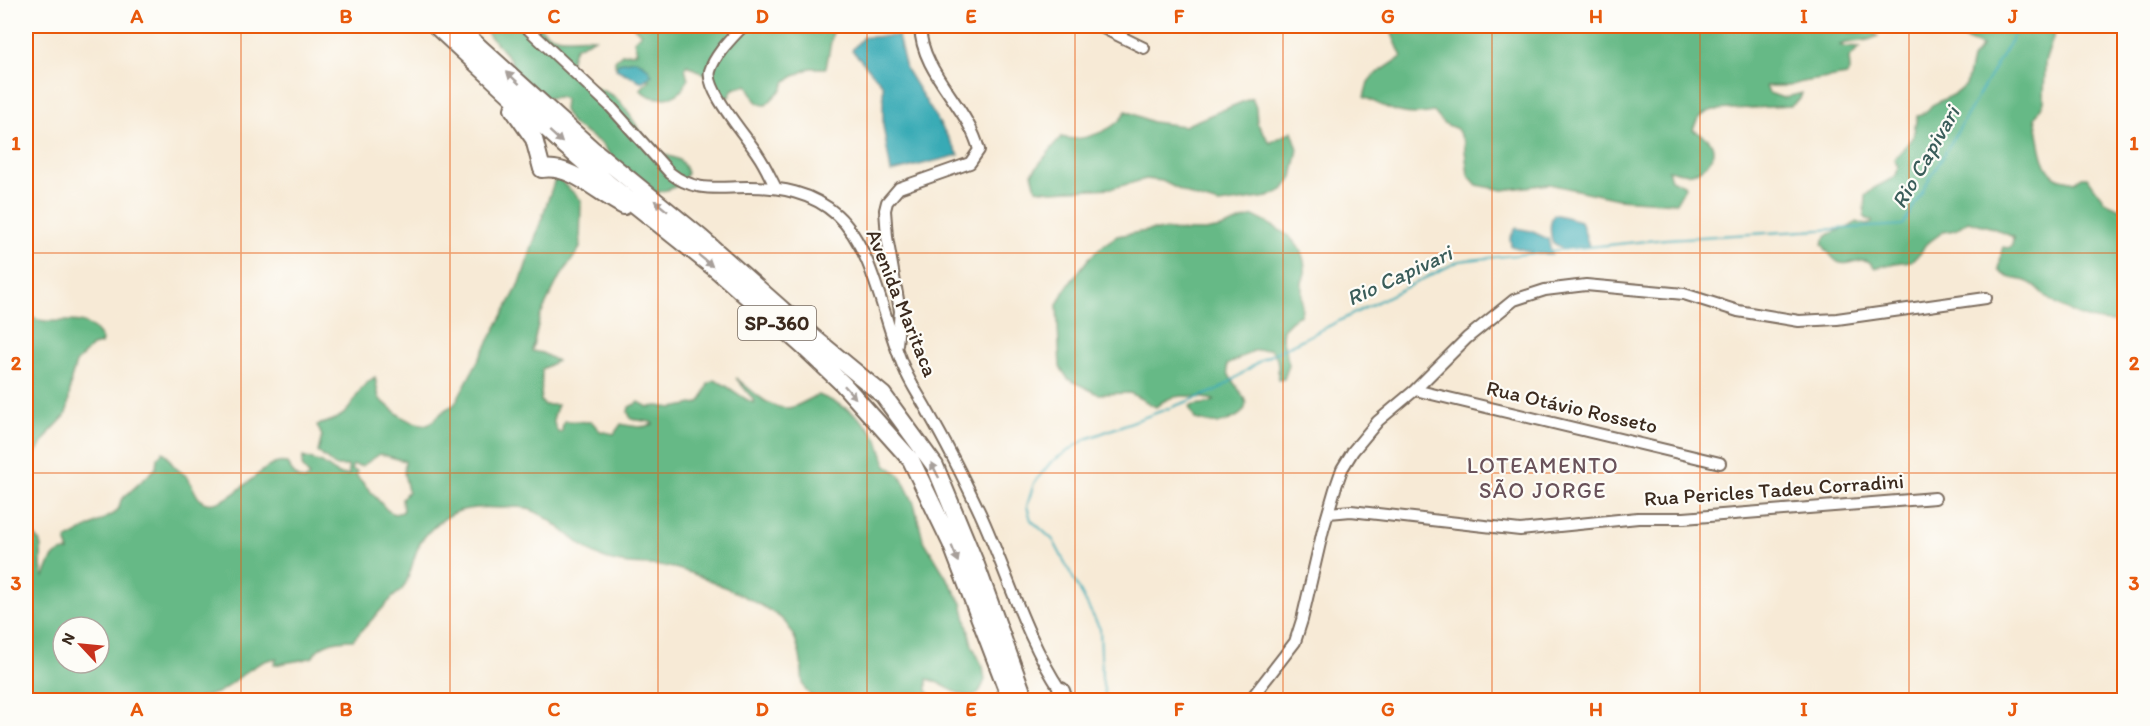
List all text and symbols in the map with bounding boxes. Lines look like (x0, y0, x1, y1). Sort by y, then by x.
text: A (130, 4, 144, 28)
text: B (340, 4, 353, 28)
text: C (548, 4, 561, 28)
text: D (755, 4, 769, 28)
text: E (965, 4, 977, 28)
text: F (1174, 4, 1185, 28)
text: G (1381, 4, 1395, 28)
text: H (1589, 4, 1603, 28)
text: I (1800, 4, 1808, 28)
text: J (2007, 4, 2018, 28)
one-way arrow (506, 72, 521, 85)
water label: Rio Capivari (1885, 99, 1967, 213)
one-way arrow (548, 130, 563, 144)
text: 1 (11, 131, 21, 155)
text: 1 (2129, 131, 2139, 155)
one-way arrow (653, 200, 668, 212)
street label: Avenida Maritaca (861, 225, 944, 380)
water label: Rio Capivari (1342, 238, 1458, 312)
one-way arrow (698, 254, 713, 267)
road number: SP-360 (738, 306, 816, 340)
text: 2 (11, 351, 22, 375)
text: 2 (2129, 351, 2140, 375)
street label: Rua Otávio Rosseto (1484, 375, 1660, 438)
one-way arrow (843, 384, 856, 399)
district label: LOTEAMENTO SÃO JORGE (1467, 452, 1619, 504)
one-way arrow (931, 461, 941, 479)
street label: Rua Pericles Tadeu Corradini (1643, 468, 1905, 511)
one-way arrow (951, 545, 960, 563)
text: 3 (11, 571, 22, 595)
text: 3 (2129, 571, 2140, 595)
north arrow (51, 615, 111, 675)
text: N (57, 630, 79, 648)
text: A (130, 697, 144, 721)
text: B (340, 697, 353, 721)
text: C (548, 697, 561, 721)
text: D (755, 697, 769, 721)
text: E (965, 697, 977, 721)
text: F (1174, 697, 1185, 721)
text: G (1381, 697, 1395, 721)
text: H (1589, 697, 1603, 721)
text: I (1800, 697, 1808, 721)
text: J (2007, 697, 2018, 721)

